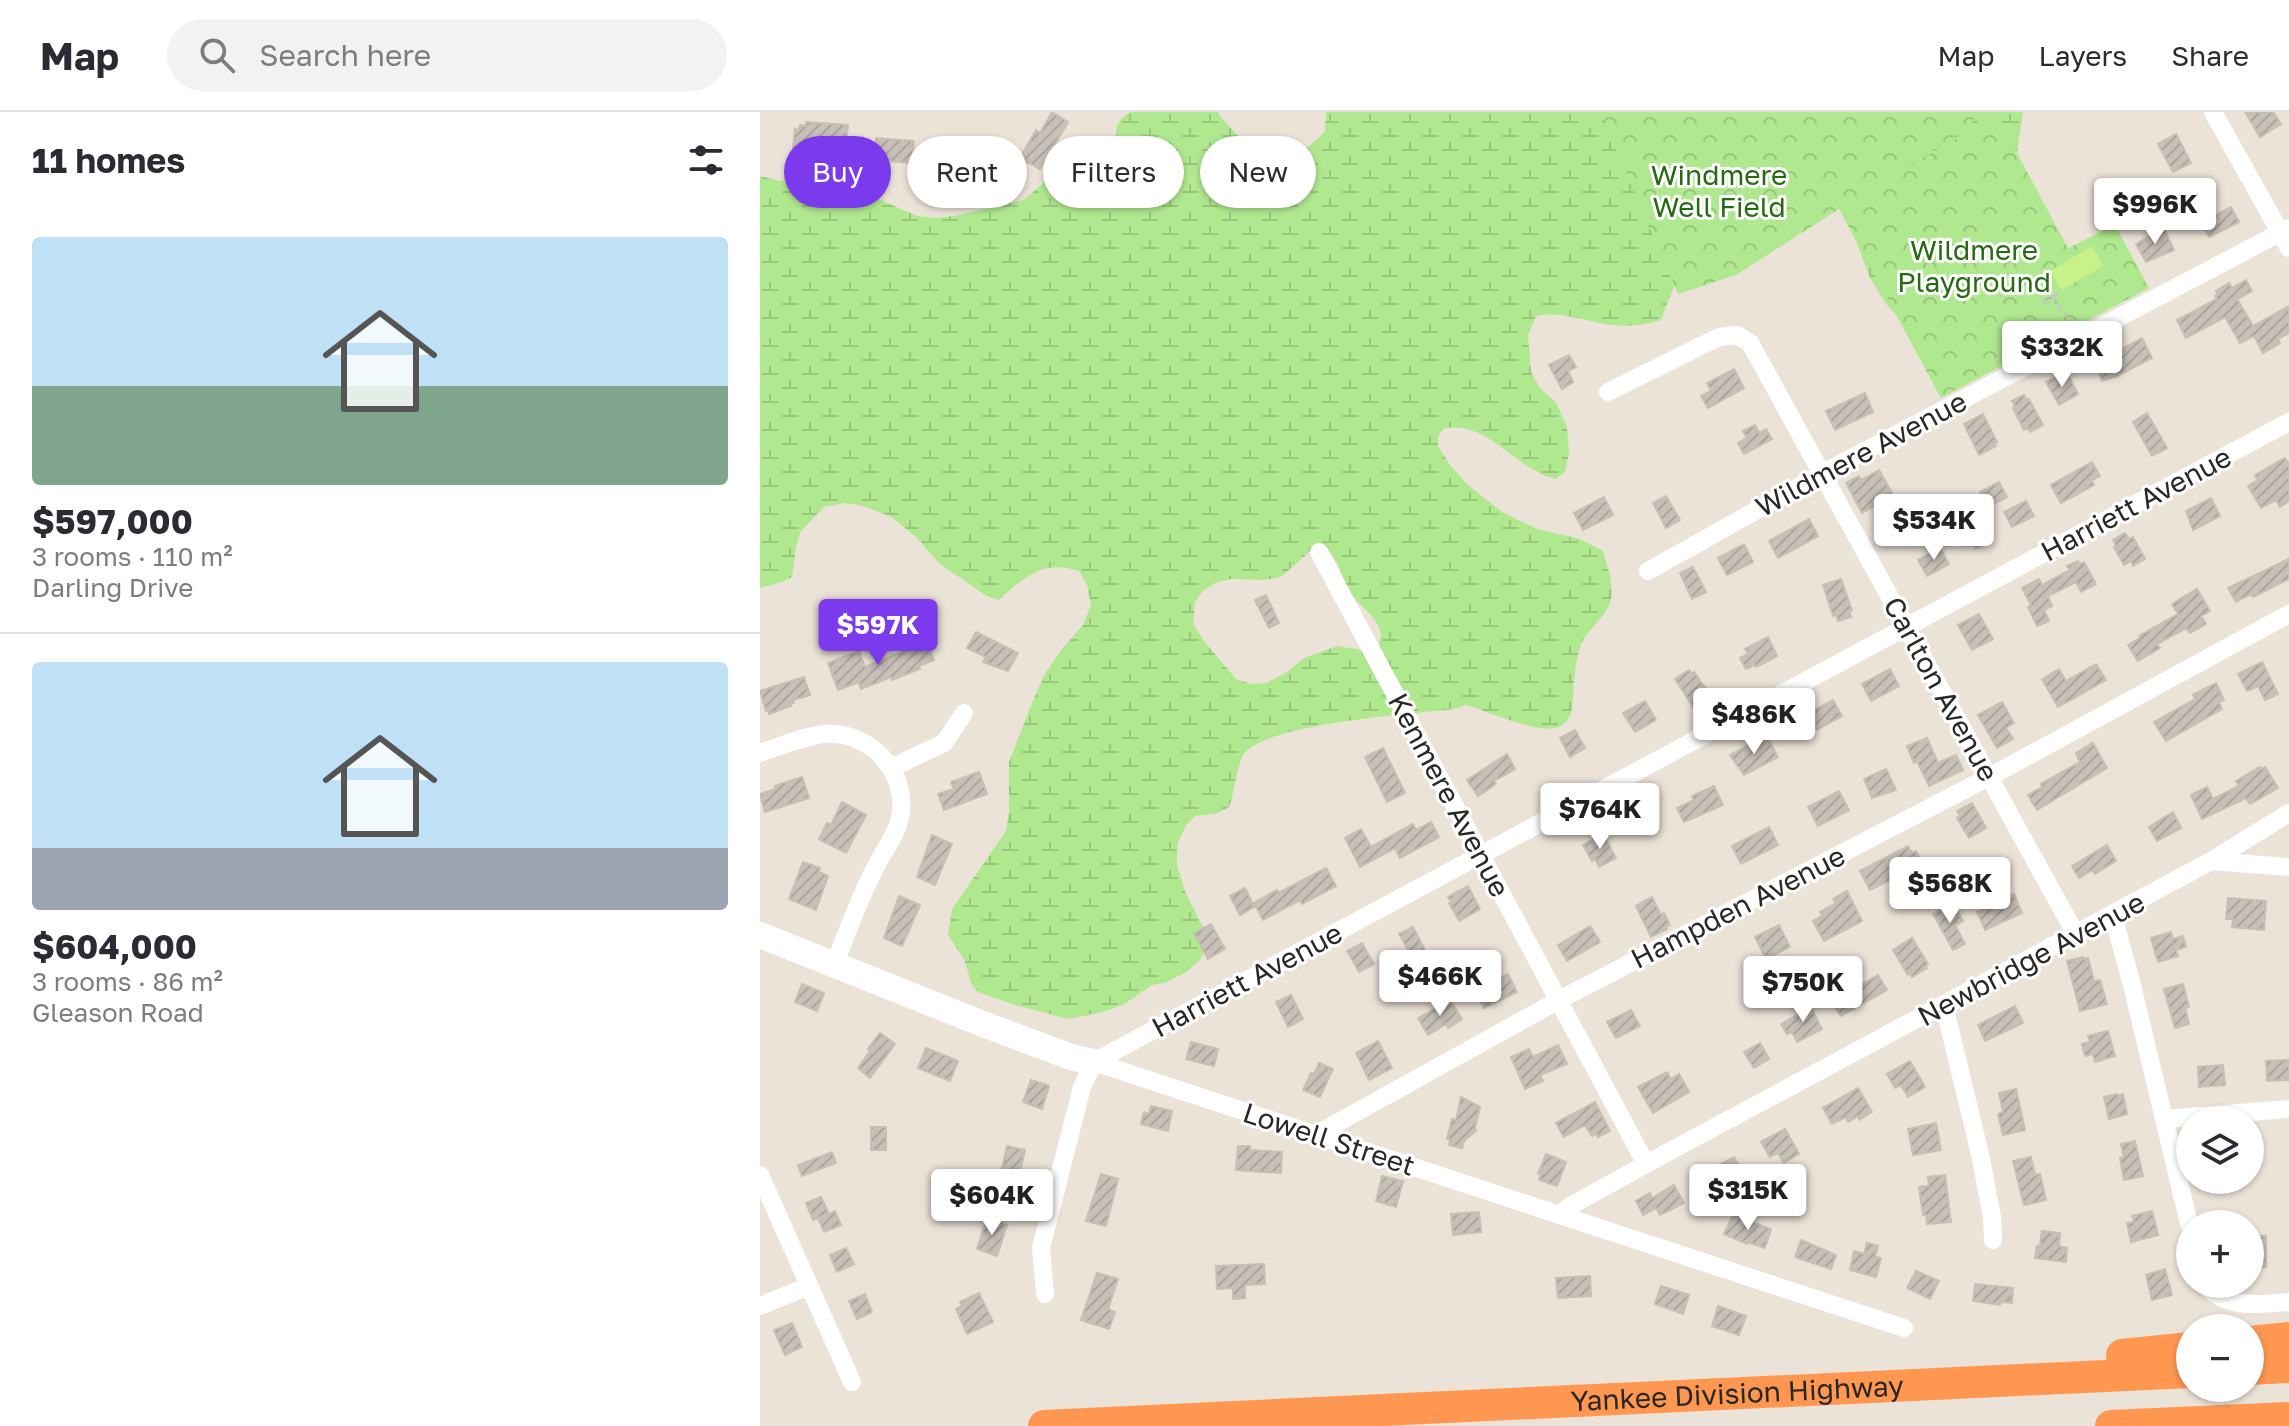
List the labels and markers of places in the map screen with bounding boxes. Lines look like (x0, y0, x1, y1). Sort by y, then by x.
pin: $996K (2099, 178, 2211, 246)
pin: $332K (2006, 321, 2118, 389)
pin: $534K (1878, 494, 1990, 562)
pin: $597K (822, 599, 934, 667)
pin: $486K (1698, 688, 1810, 756)
pin: $764K (1544, 783, 1656, 851)
pin: $568K (1894, 857, 2006, 925)
pin: $466K (1384, 950, 1496, 1018)
pin: $750K (1747, 956, 1859, 1024)
pin: $315K (1692, 1164, 1804, 1232)
pin: $604K (936, 1169, 1048, 1237)

